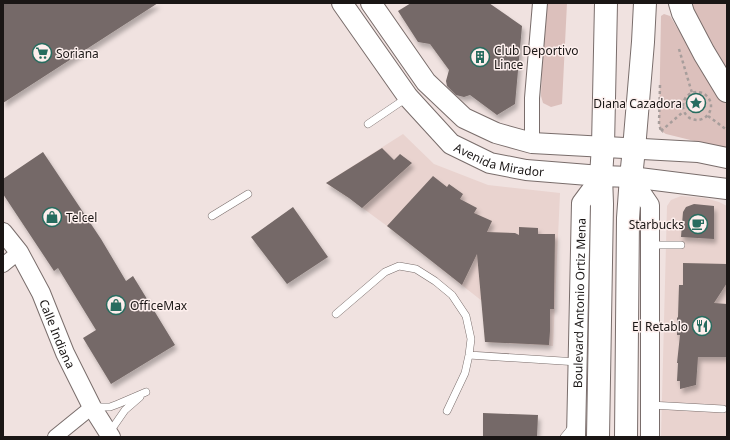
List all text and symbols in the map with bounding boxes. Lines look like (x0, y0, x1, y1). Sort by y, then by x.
supermarket icon: Soriana (31, 42, 53, 64)
place label: Club Deportivo Lince (494, 42, 579, 73)
place label: Soriana (56, 45, 99, 62)
building icon: Club Deportivo Lince (469, 46, 491, 68)
place icon: Diana Cazadora (685, 92, 707, 114)
place label: Diana Cazadora (593, 95, 682, 112)
street label: Avenida Mirador (452, 138, 545, 180)
shop icon: Telcel (41, 206, 63, 228)
place label: Telcel (66, 209, 97, 226)
cafe icon: Starbucks (687, 213, 709, 235)
place label: Starbucks (629, 216, 684, 233)
street label: Boulevard Antonio Ortiz Mena (569, 218, 589, 388)
shop icon: OfficeMax (105, 294, 127, 316)
street label: Calle Indiana (36, 297, 80, 371)
place label: OfficeMax (130, 297, 188, 314)
restaurant icon: El Retablo (691, 315, 713, 337)
place label: El Retablo (632, 318, 688, 335)

